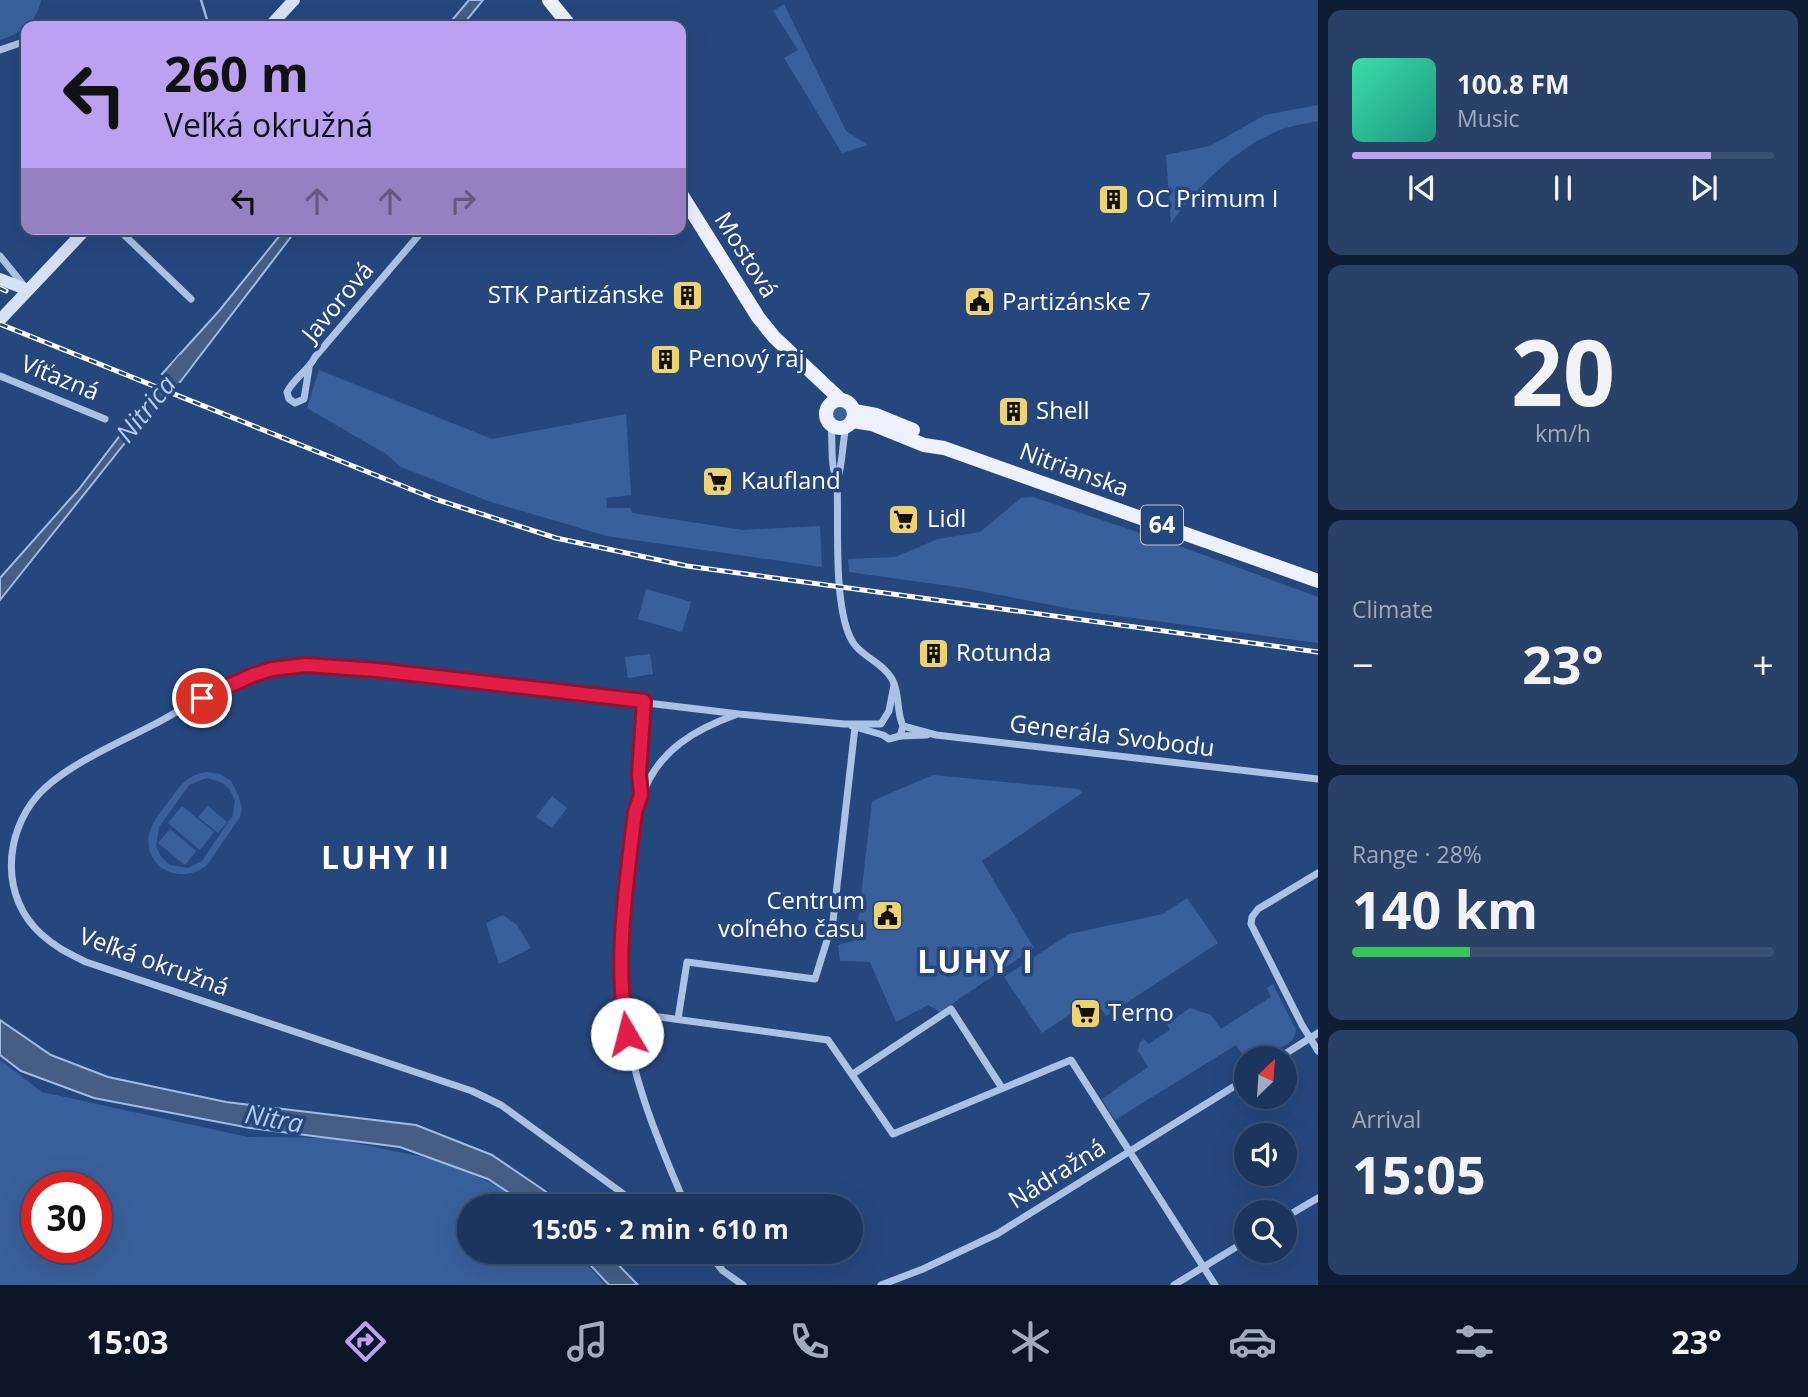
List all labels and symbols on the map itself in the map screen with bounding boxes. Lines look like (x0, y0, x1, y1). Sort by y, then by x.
place label: OC Primum I (1136, 181, 1278, 214)
building icon: OC Primum I (1096, 182, 1130, 216)
street label: Mostová (708, 205, 787, 304)
street label: Javorová (292, 254, 380, 350)
place label: STK Partizánske (488, 277, 664, 310)
building icon: STK Partizánske (670, 278, 704, 312)
place label: Partizánske 7 (1002, 284, 1151, 317)
public building icon: Partizánske 7 (962, 285, 996, 319)
place label: Penový raj (688, 341, 805, 374)
building icon: Penový raj (648, 342, 682, 376)
street label: Víťazná (17, 346, 105, 407)
water label: Nitrica (107, 367, 184, 450)
place label: Shell (1036, 393, 1089, 426)
building icon: Shell (996, 394, 1030, 428)
street label: Nitrianska (1015, 434, 1134, 504)
place label: Kaufland (741, 463, 841, 496)
supermarket icon: Kaufland (701, 464, 735, 498)
place label: Lidl (927, 501, 966, 534)
supermarket icon: Lidl (887, 502, 921, 536)
road number: 64 (1141, 505, 1183, 544)
place label: Rotunda (956, 635, 1051, 668)
building icon: Rotunda (916, 636, 950, 670)
pin (172, 668, 232, 728)
street label: Generála Svobodu (1008, 706, 1216, 763)
district label: LUHY II (321, 835, 451, 878)
place label: Centrum voľného času (718, 883, 865, 944)
public building icon: Centrum voľného času (871, 898, 905, 932)
street label: Veľká okružná (75, 918, 234, 1003)
district label: LUHY I (917, 939, 1035, 982)
place label: Terno (1108, 995, 1174, 1028)
supermarket icon: Terno (1068, 996, 1102, 1030)
position arrow (590, 997, 664, 1071)
north arrow (1234, 1046, 1297, 1110)
water label: Nitra (242, 1095, 306, 1141)
street label: Nádražná (1001, 1130, 1111, 1215)
speed limit sign: 30 (21, 1172, 112, 1263)

